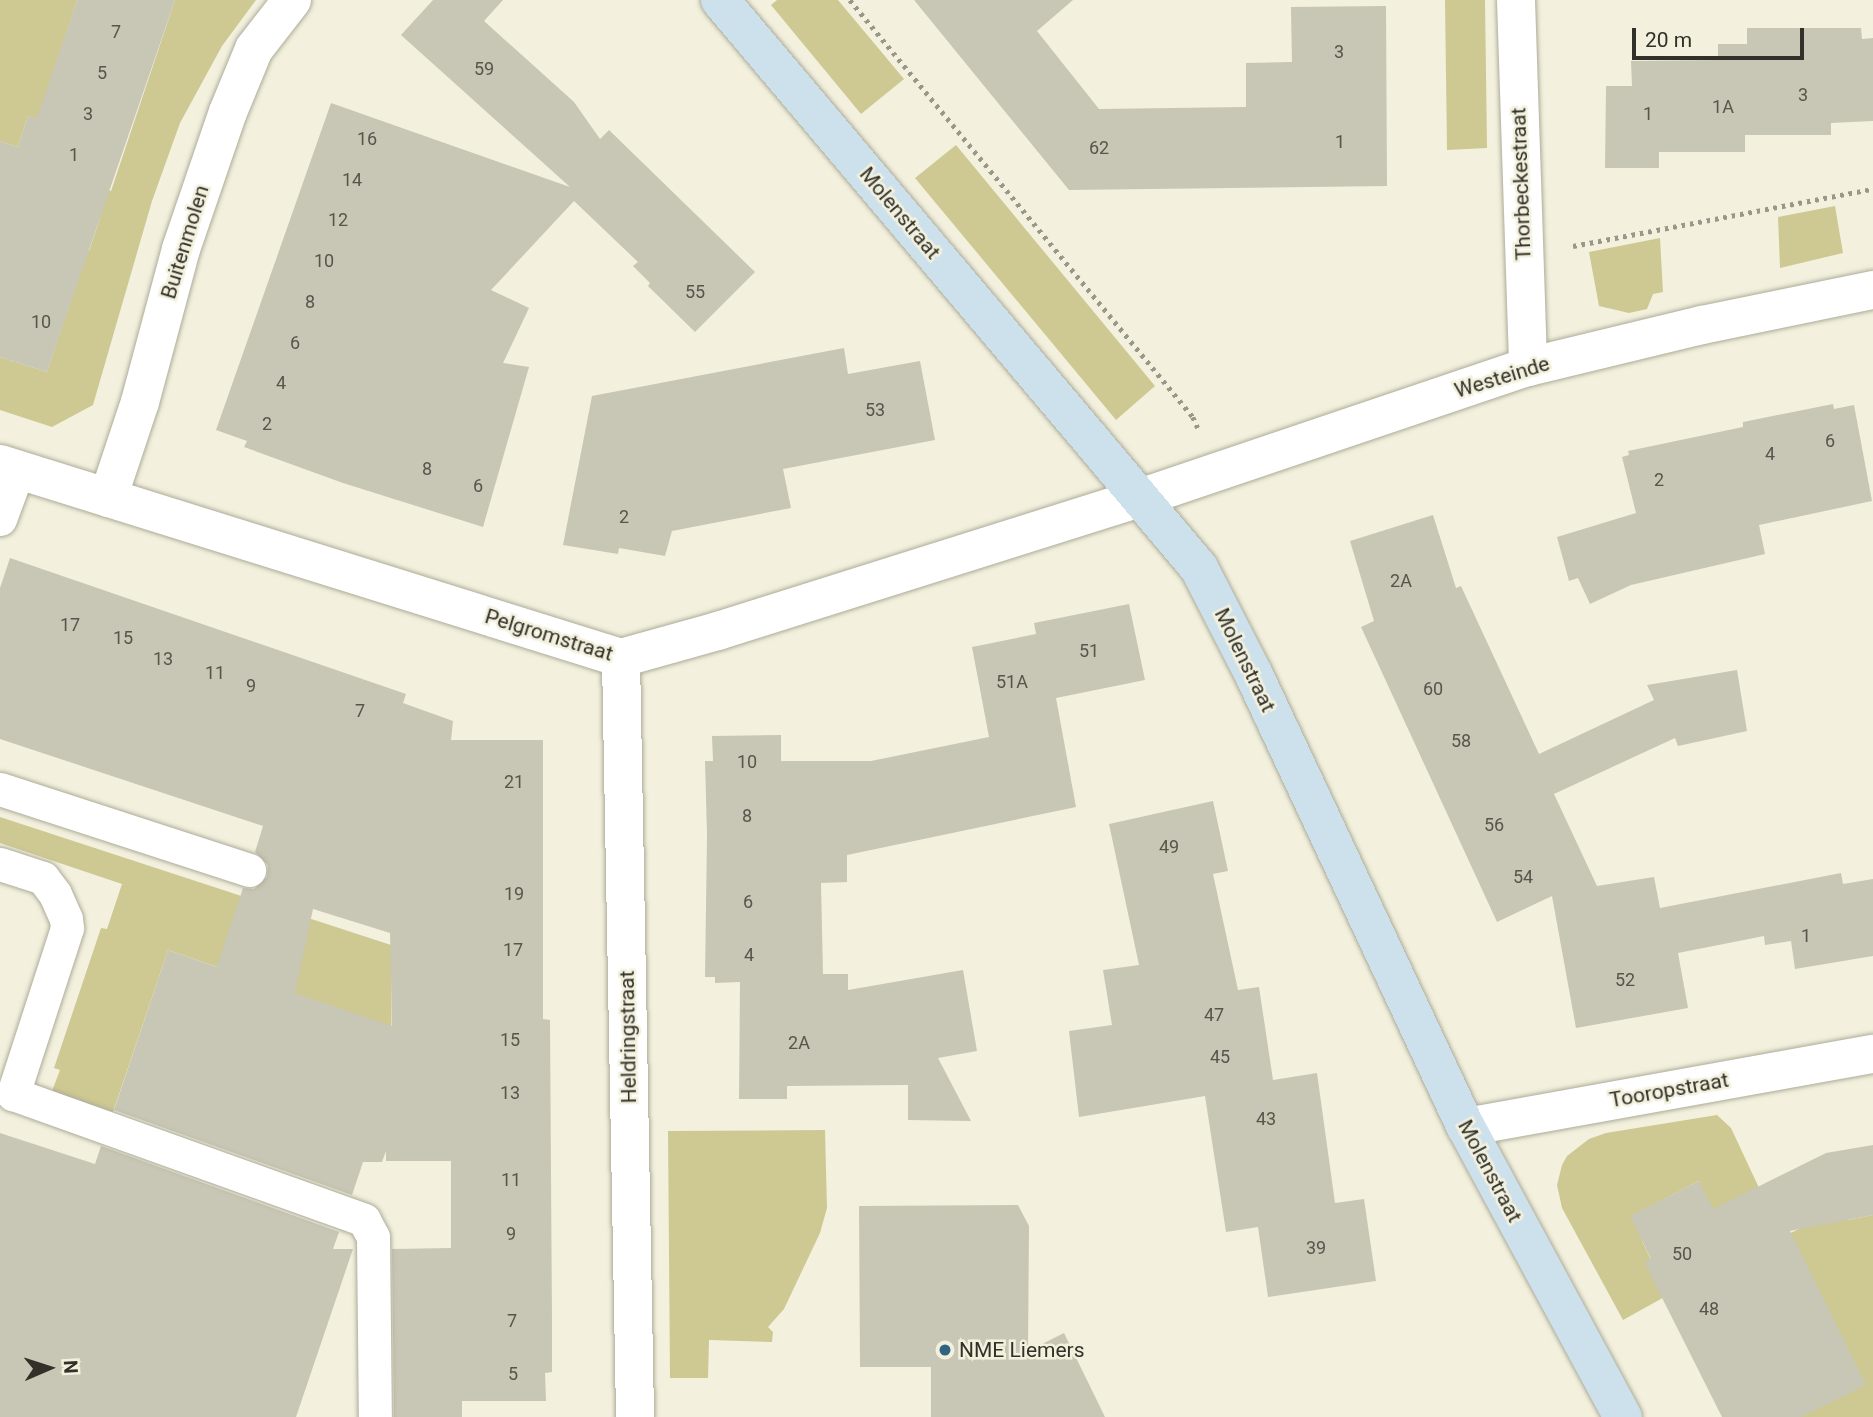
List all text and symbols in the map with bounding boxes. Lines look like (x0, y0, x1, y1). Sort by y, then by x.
scale bar (1635, 14, 1806, 58)
house number: 7 (111, 21, 121, 43)
text: 20 m (1645, 28, 1692, 52)
house number: 3 (1334, 41, 1344, 63)
house number: 59 (474, 58, 494, 80)
house number: 5 (97, 62, 107, 84)
house number: 3 (1798, 84, 1808, 106)
house number: 1A (1712, 96, 1734, 118)
house number: 3 (83, 103, 93, 125)
house number: 1 (1643, 103, 1653, 125)
street label: Thorbeckestraat (1506, 107, 1536, 261)
house number: 16 (357, 128, 377, 150)
house number: 1 (1335, 131, 1345, 153)
house number: 62 (1089, 137, 1109, 159)
house number: 1 (69, 144, 79, 166)
street label: Molenstraat (854, 162, 946, 264)
house number: 14 (342, 169, 362, 191)
street label: Buitenmolen (156, 182, 214, 302)
house number: 12 (328, 209, 348, 231)
house number: 10 (314, 250, 334, 272)
house number: 55 (685, 281, 705, 303)
house number: 8 (305, 291, 315, 313)
house number: 10 (31, 311, 51, 333)
house number: 6 (290, 332, 300, 354)
street label: Westeinde (1451, 351, 1553, 403)
house number: 4 (276, 372, 286, 394)
house number: 53 (865, 399, 885, 421)
house number: 2 (262, 413, 272, 435)
house number: 6 (1825, 430, 1835, 452)
house number: 4 (1765, 443, 1775, 465)
house number: 8 (422, 458, 432, 480)
house number: 2 (1654, 469, 1664, 491)
house number: 6 (473, 475, 483, 497)
house number: 2 (619, 506, 629, 528)
house number: 2A (1390, 570, 1412, 592)
street label: Pelgromstraat (482, 604, 616, 666)
street label: Molenstraat (1209, 604, 1281, 716)
house number: 17 (60, 614, 80, 636)
house number: 15 (113, 627, 133, 649)
house number: 51 (1079, 640, 1099, 662)
house number: 13 (153, 648, 173, 670)
house number: 11 (205, 662, 225, 684)
house number: 51A (996, 671, 1028, 693)
house number: 9 (246, 675, 256, 697)
house number: 60 (1423, 678, 1443, 700)
house number: 7 (355, 700, 365, 722)
house number: 58 (1451, 730, 1471, 752)
house number: 10 (737, 751, 757, 773)
house number: 21 (504, 771, 524, 793)
house number: 8 (742, 805, 752, 827)
house number: 56 (1484, 814, 1504, 836)
house number: 49 (1159, 836, 1179, 858)
house number: 54 (1513, 866, 1533, 888)
house number: 19 (504, 883, 524, 905)
house number: 6 (743, 891, 753, 913)
house number: 1 (1801, 925, 1811, 947)
house number: 17 (503, 939, 523, 961)
house number: 4 (744, 944, 754, 966)
house number: 52 (1615, 969, 1635, 991)
street label: Heldringstraat (614, 970, 642, 1104)
house number: 47 (1204, 1004, 1224, 1026)
house number: 15 (500, 1029, 520, 1051)
house number: 2A (788, 1032, 810, 1054)
house number: 45 (1210, 1046, 1230, 1068)
street label: Tooropstraat (1608, 1067, 1730, 1113)
house number: 13 (500, 1082, 520, 1104)
house number: 43 (1256, 1108, 1276, 1130)
street label: Molenstraat (1453, 1116, 1527, 1226)
house number: 11 (501, 1169, 521, 1191)
house number: 9 (506, 1223, 516, 1245)
house number: 39 (1306, 1237, 1326, 1259)
house number: 50 (1672, 1243, 1692, 1265)
house number: 48 (1699, 1298, 1719, 1320)
house number: 7 (507, 1310, 517, 1332)
north arrow (14, 1333, 84, 1403)
place label: NME Liemers (959, 1337, 1085, 1363)
marker: NME Liemers (937, 1342, 953, 1358)
text: N (59, 1360, 82, 1374)
house number: 5 (508, 1363, 518, 1385)

